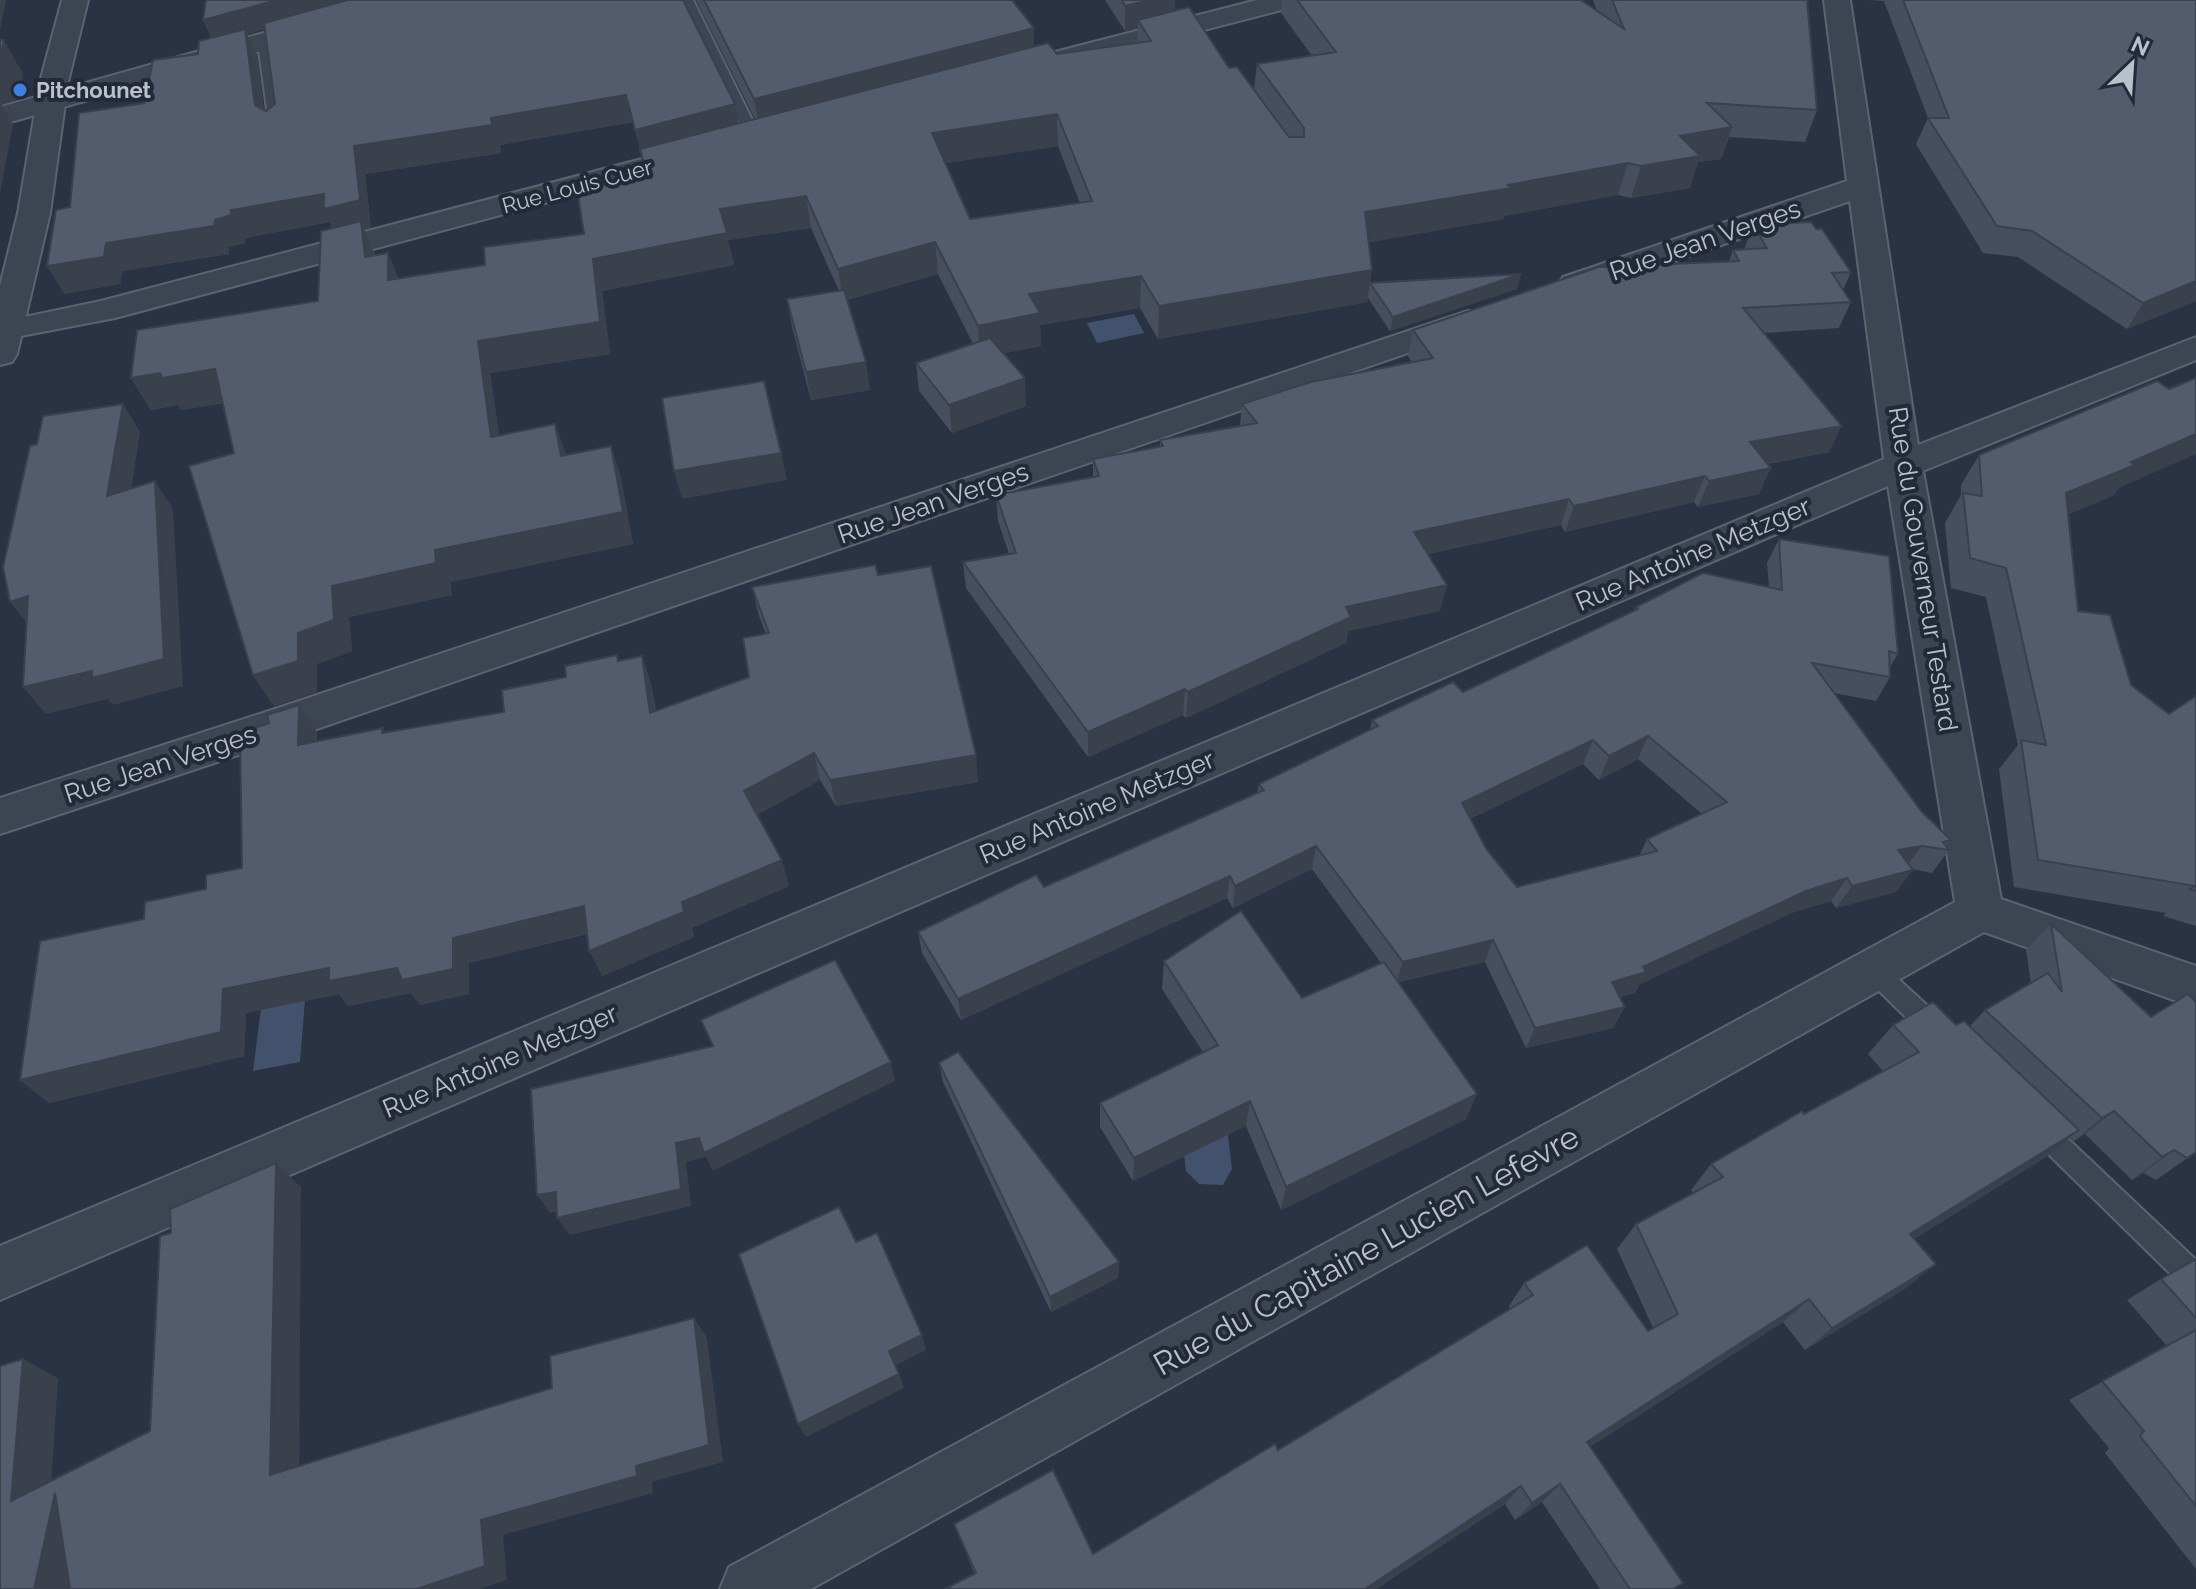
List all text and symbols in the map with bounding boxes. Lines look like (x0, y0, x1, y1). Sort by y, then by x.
north arrow (2092, 24, 2172, 104)
text: N (2127, 31, 2154, 61)
place label: Pitchounet (36, 77, 152, 103)
marker: Pitchounet (11, 81, 29, 99)
street label: Rue Louis Cuer (499, 153, 655, 219)
street label: Rue Jean Verges (1606, 193, 1804, 287)
street label: Rue du Gouverneur Testard (1882, 404, 1964, 734)
street label: Rue Jean Verges (834, 456, 1032, 550)
street label: Rue Antoine Metzger (1571, 491, 1815, 617)
street label: Rue Jean Verges (60, 719, 260, 809)
street label: Rue Antoine Metzger (975, 744, 1219, 870)
street label: Rue Antoine Metzger (378, 998, 622, 1124)
street label: Rue du Capitaine Lucien Lefevre (1147, 1117, 1585, 1383)

